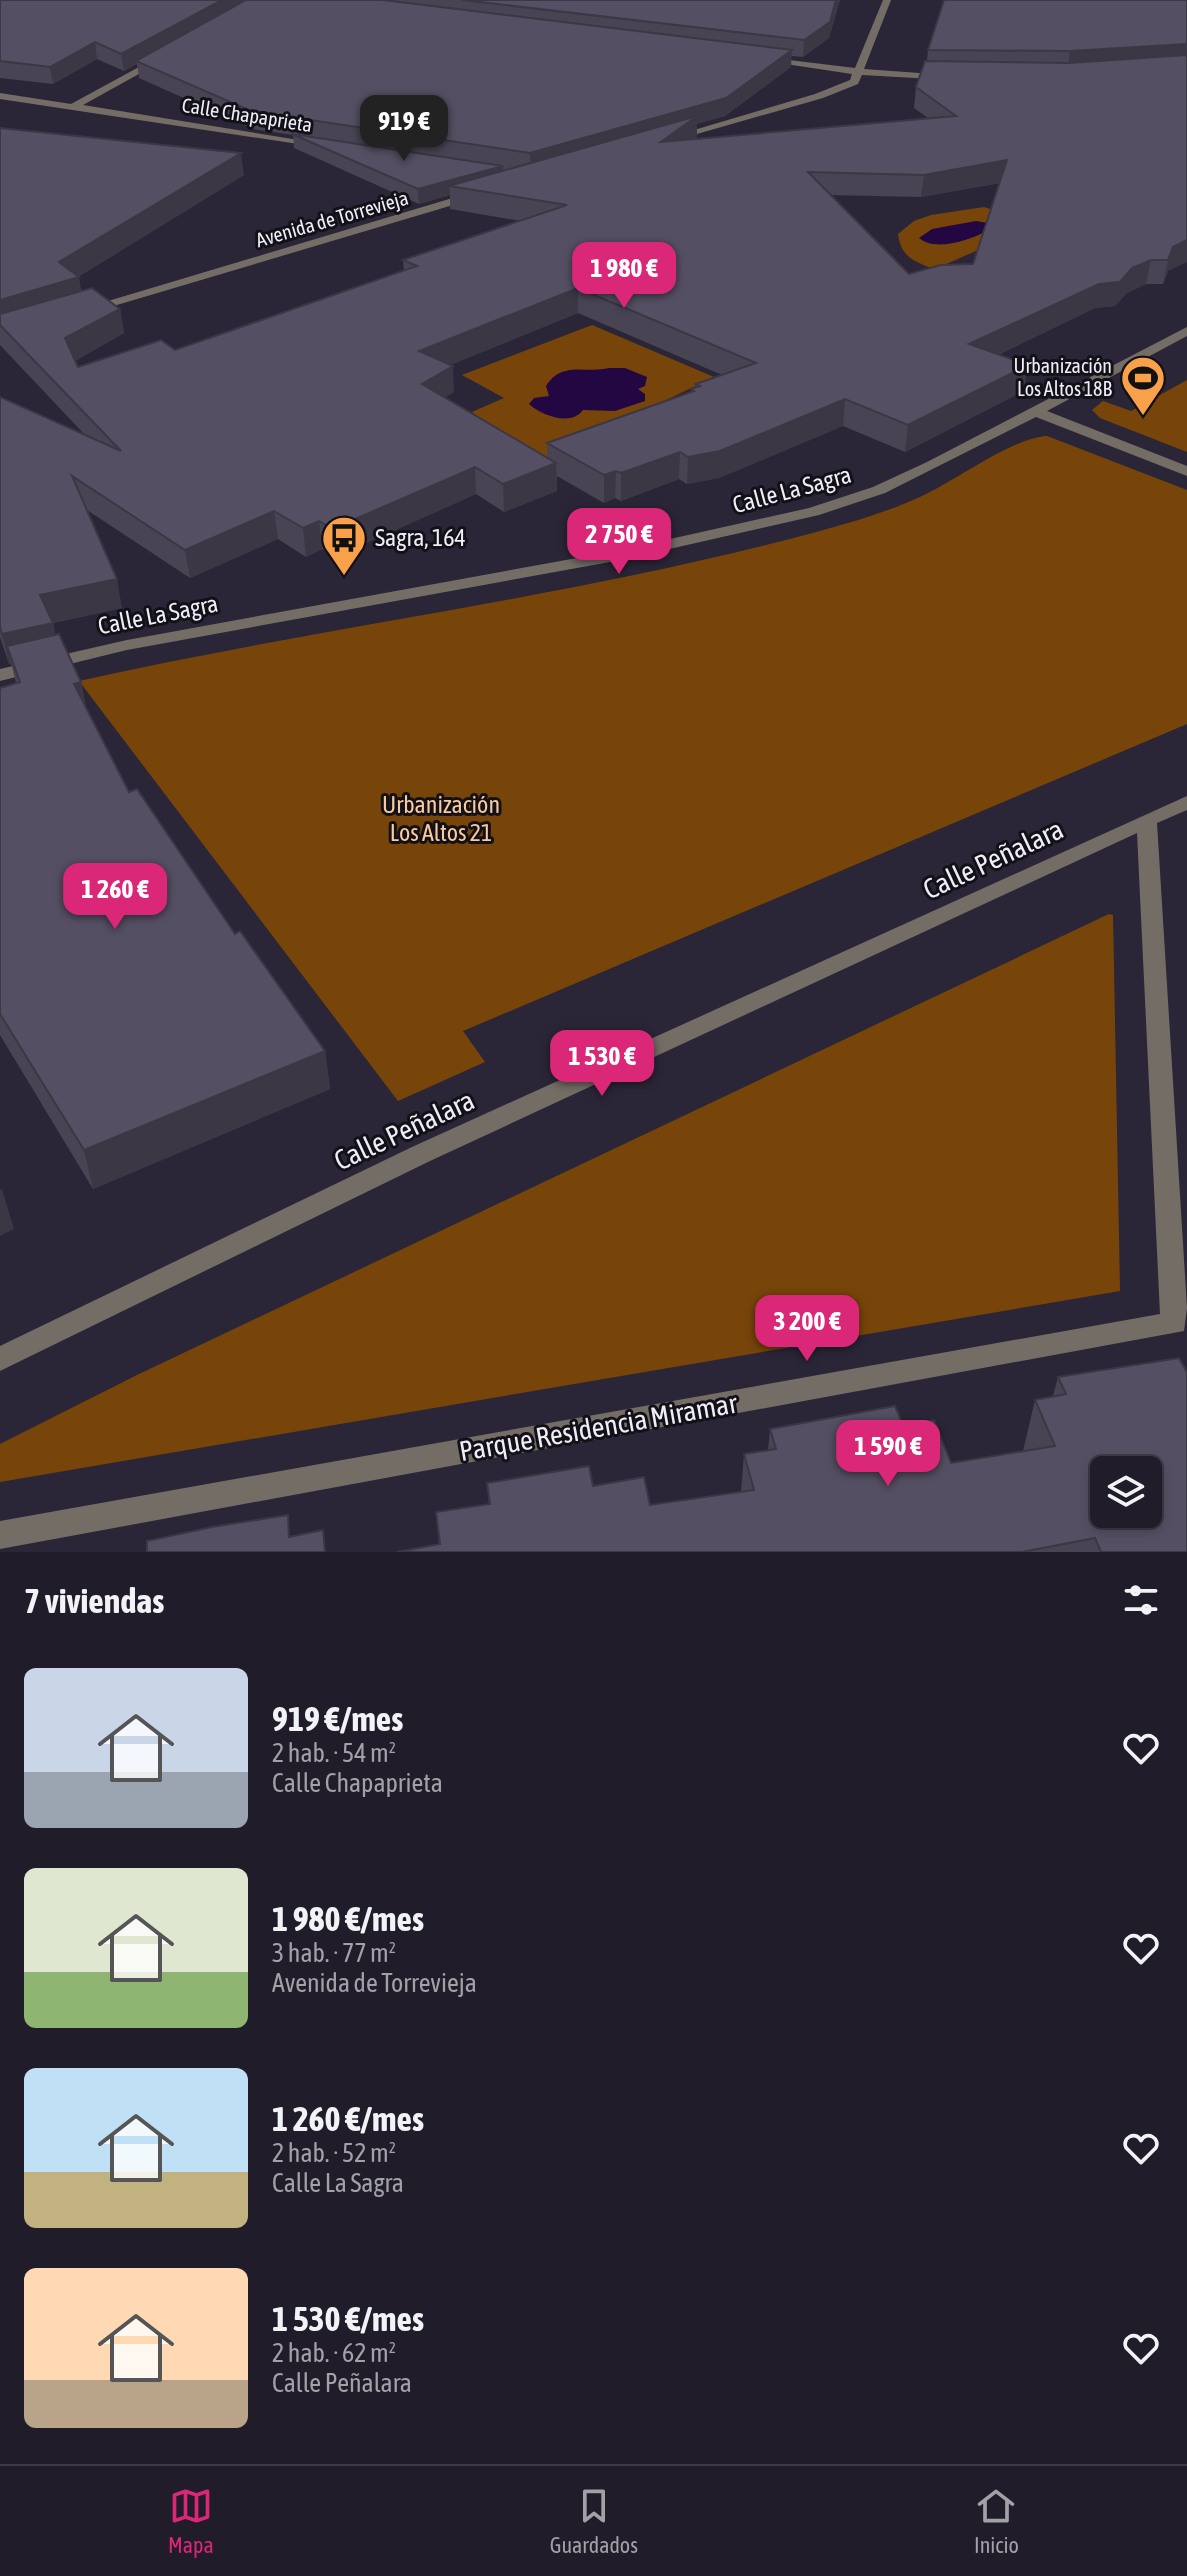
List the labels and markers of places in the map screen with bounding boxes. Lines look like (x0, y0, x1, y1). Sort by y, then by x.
pin: 919 € (348, 95, 460, 163)
pin: 1 980 € (550, 242, 698, 310)
place label: Urbanización Los Altos 18B (1014, 354, 1113, 400)
sports icon: Urbanización Los Altos 18B (1119, 354, 1167, 417)
pin: 2 750 € (545, 508, 693, 576)
bus stop icon: Sagra, 164 (320, 514, 368, 577)
place label: Sagra, 164 (375, 524, 466, 551)
pin: 1 260 € (41, 863, 189, 931)
pin: 1 530 € (528, 1030, 676, 1098)
pin: 3 200 € (733, 1295, 881, 1363)
pin: 1 590 € (814, 1420, 962, 1488)

